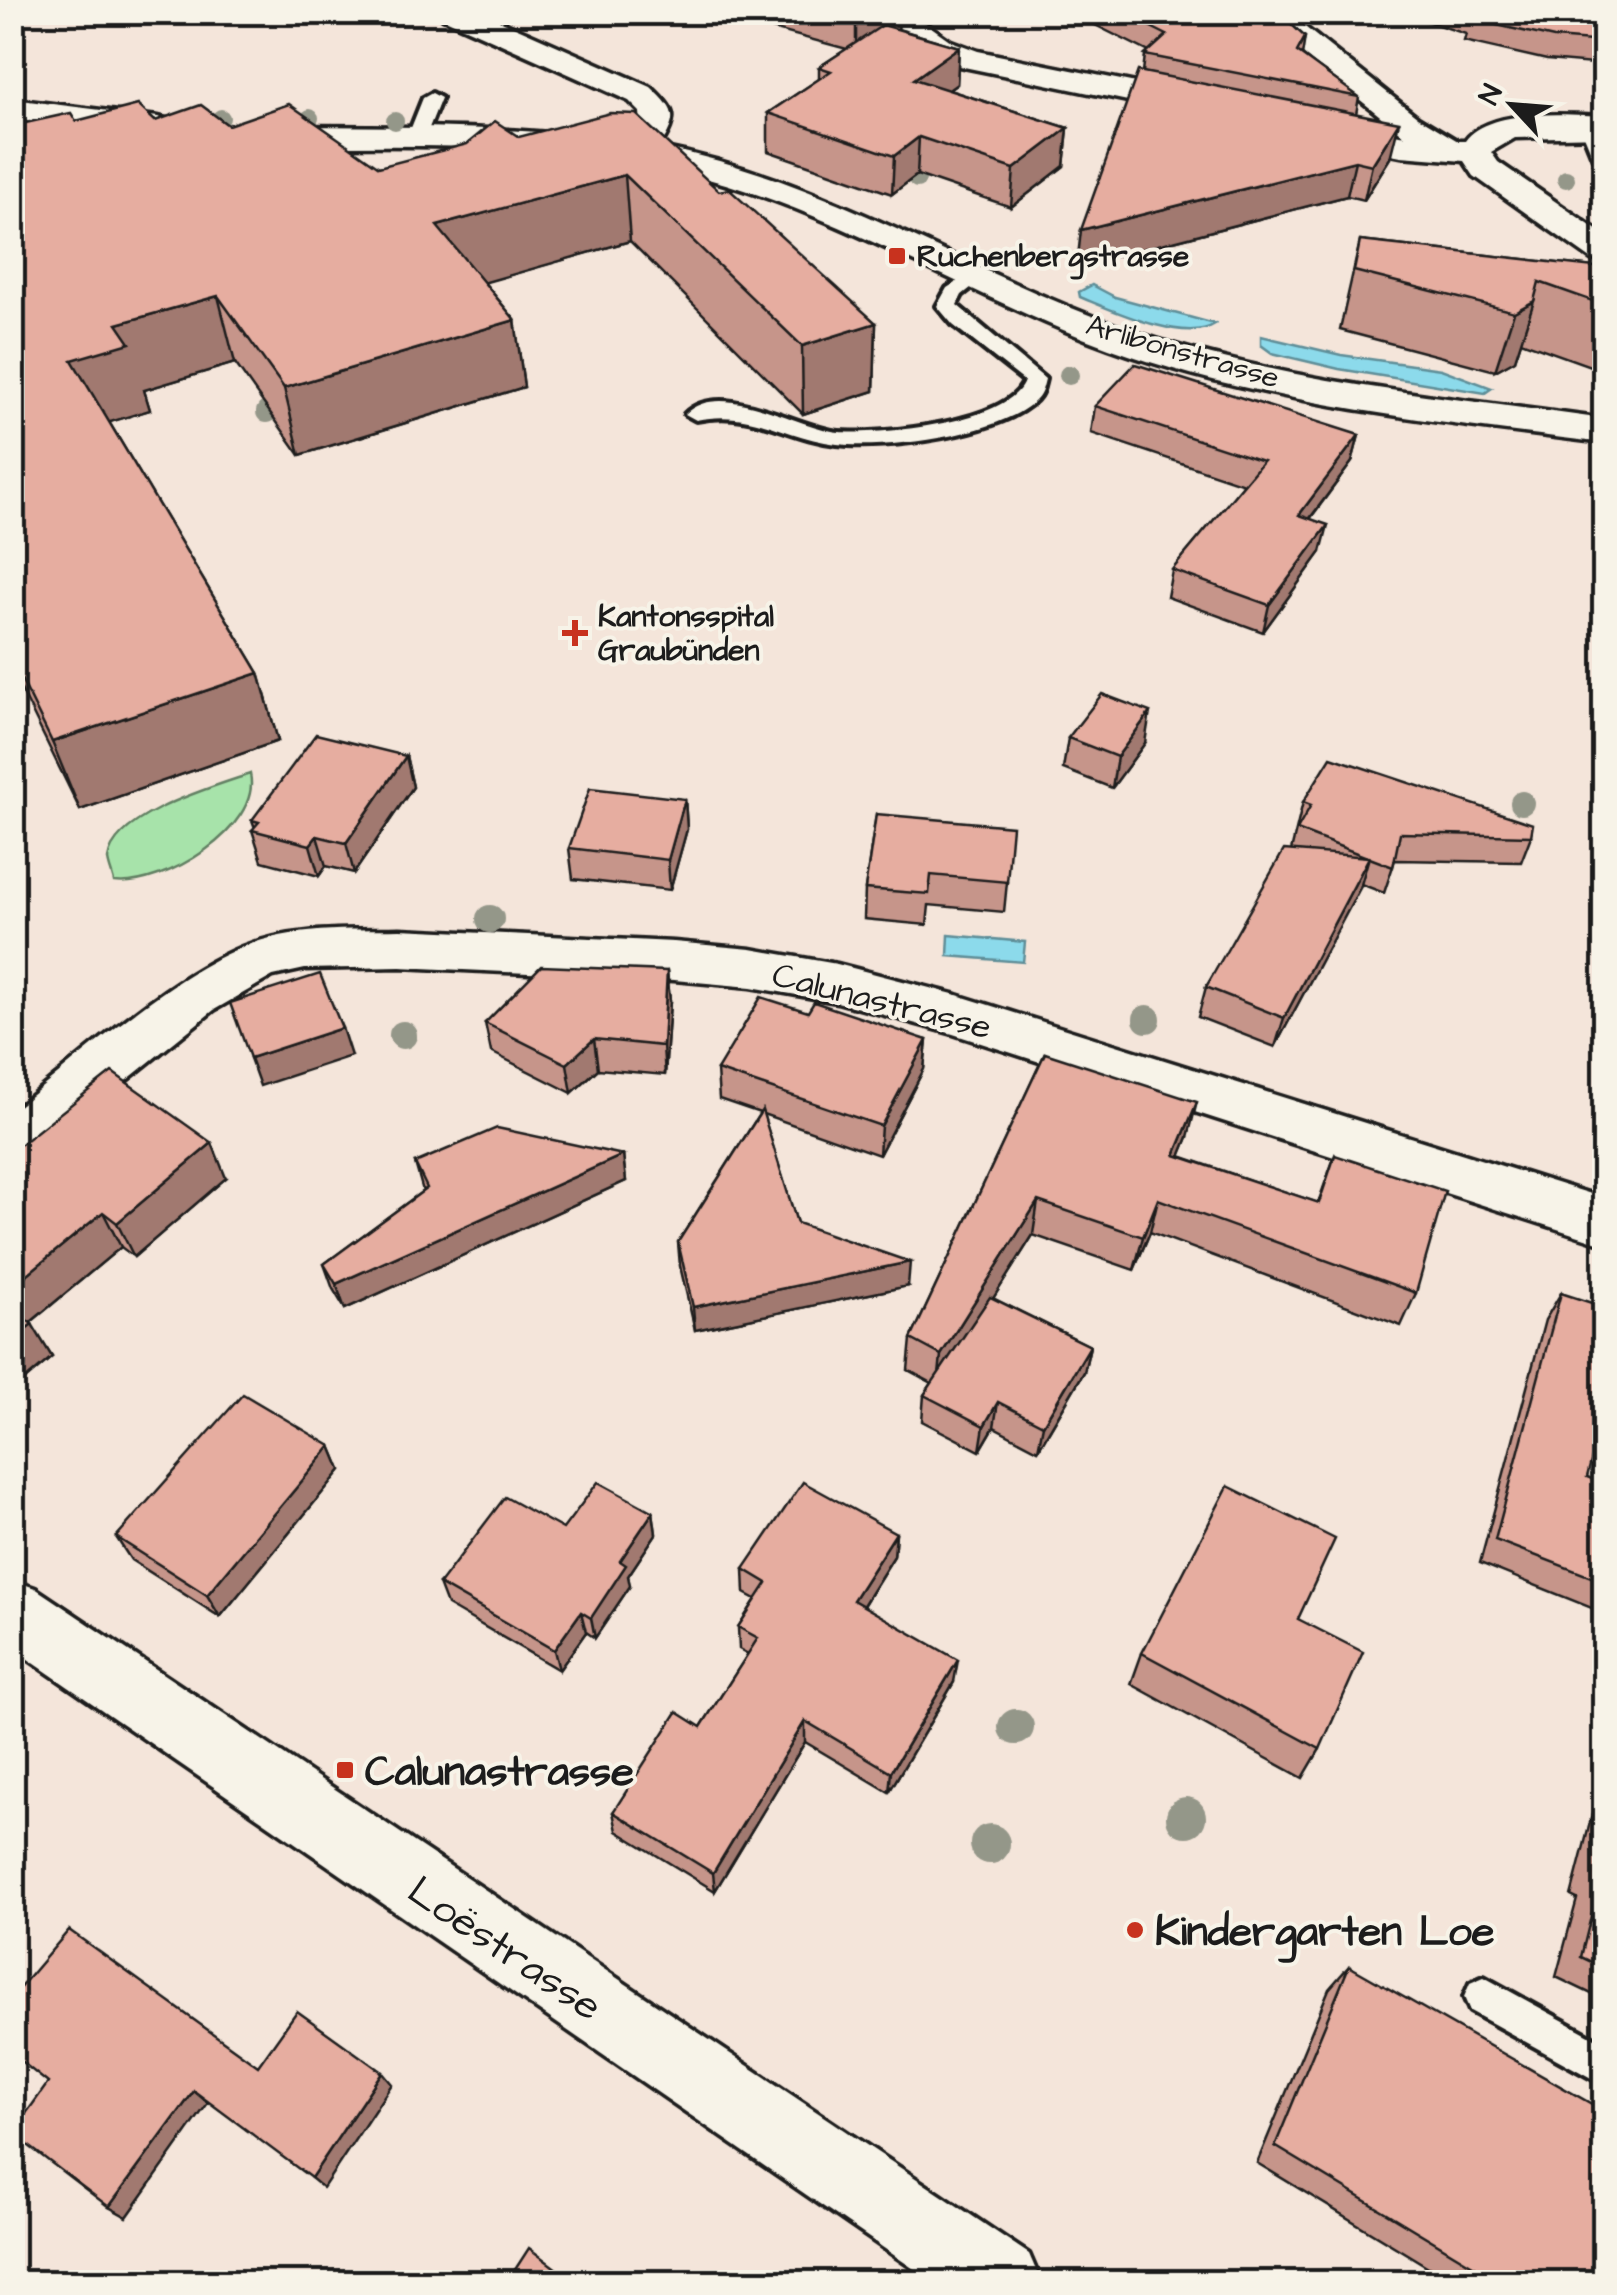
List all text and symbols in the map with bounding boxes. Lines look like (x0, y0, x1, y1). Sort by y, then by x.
north arrow (1462, 55, 1562, 155)
text: N (1470, 78, 1512, 111)
place label: Ruchenbergstrasse (917, 236, 1189, 280)
marker: Ruchenbergstrasse (886, 245, 908, 267)
street label: Arlibonstrasse (1081, 304, 1284, 400)
place label: Kantonsspital Graubünden (598, 596, 774, 672)
marker: Kantonsspital Graubünden (562, 620, 588, 646)
street label: Calunastrasse (767, 951, 996, 1052)
place label: Calunastrasse (365, 1744, 634, 1802)
marker: Calunastrasse (334, 1759, 356, 1781)
street label: Loëstrasse (396, 1863, 613, 2036)
place label: Kindergarten Loe (1155, 1904, 1495, 1963)
marker: Kindergarten Loe (1124, 1919, 1146, 1941)

